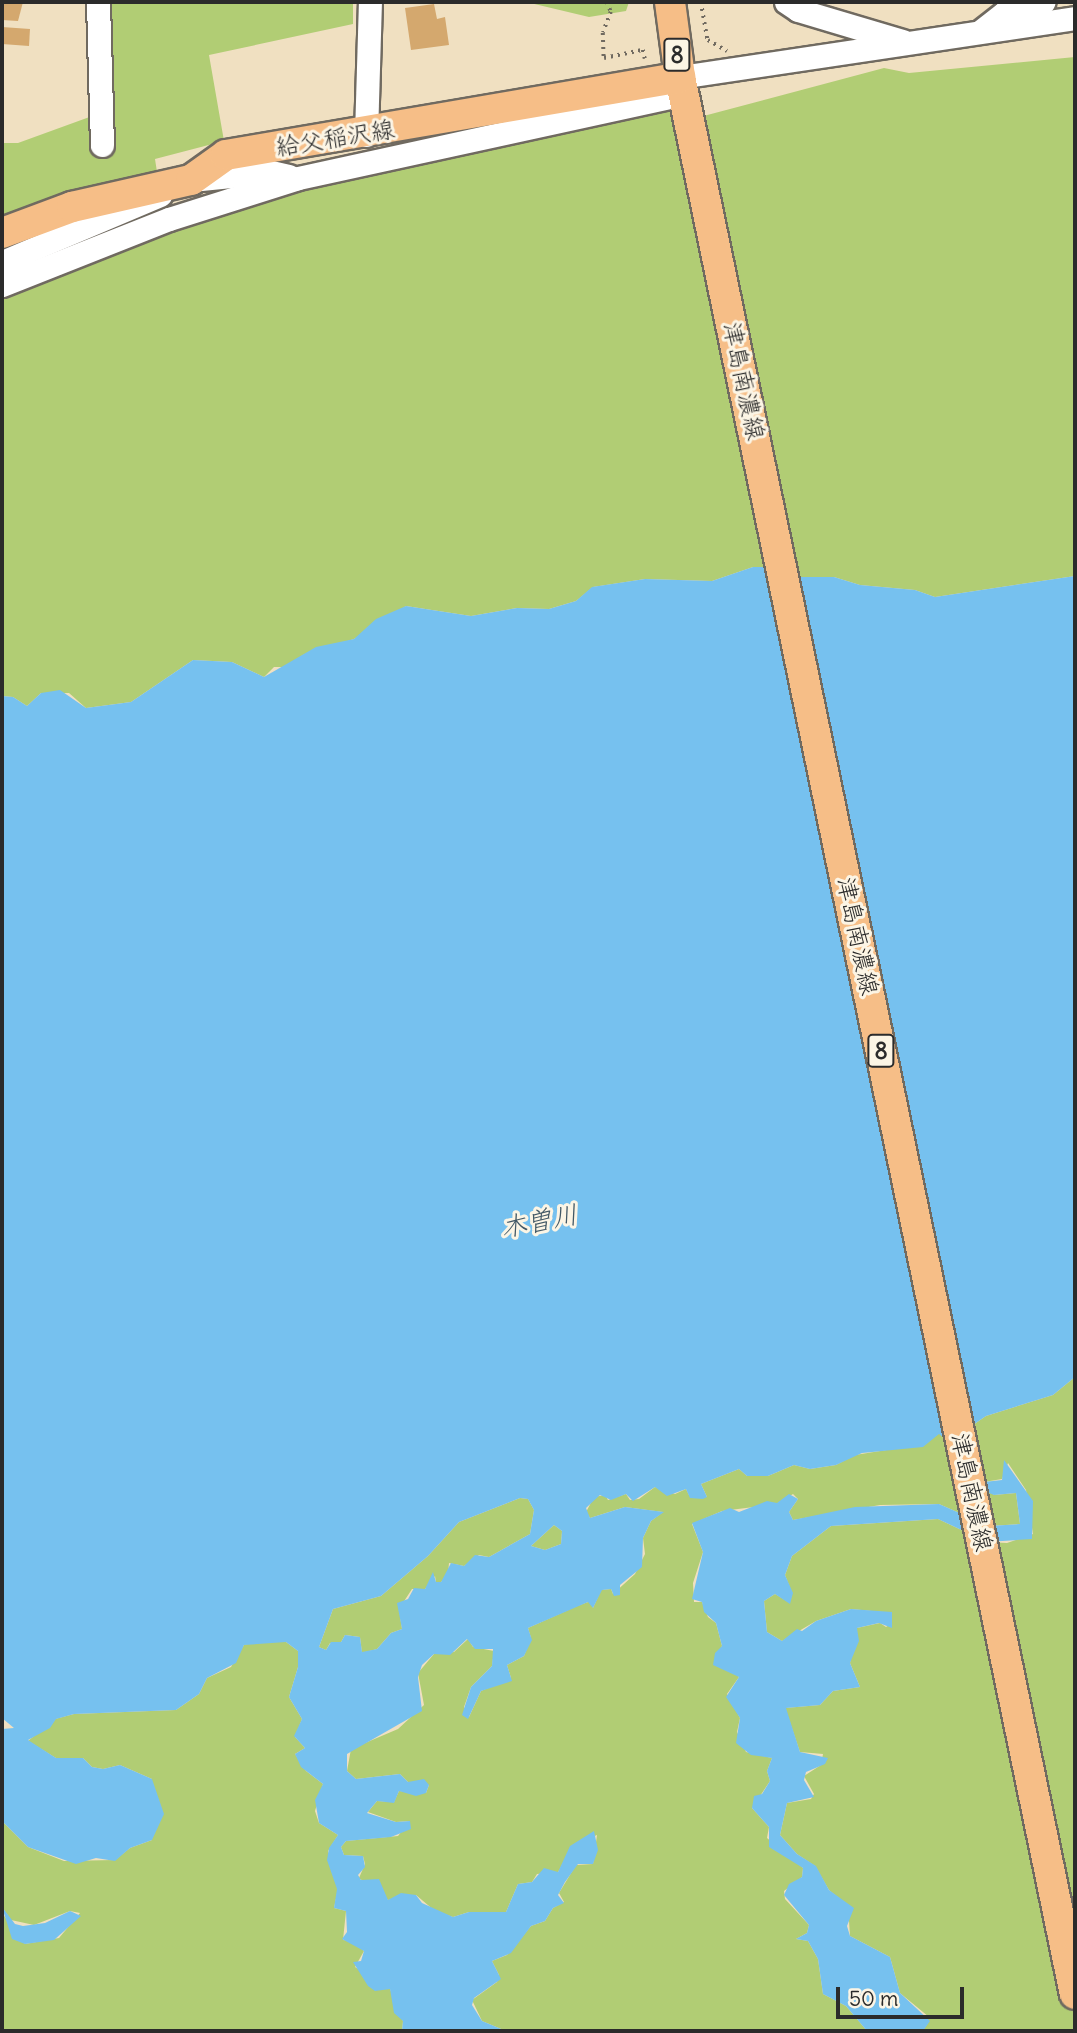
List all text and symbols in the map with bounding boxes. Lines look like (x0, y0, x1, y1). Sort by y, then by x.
road number: 8 (663, 36, 691, 74)
street label: 給父稲沢線 (273, 114, 397, 162)
street label: 津島南濃線 (717, 319, 771, 443)
street label: 津島南濃線 (831, 874, 885, 998)
road number: 8 (867, 1032, 895, 1070)
water label: 木曽川 (498, 1198, 580, 1244)
street label: 津島南濃線 (945, 1430, 999, 1554)
scale bar (839, 1974, 967, 2018)
text: 50 m (849, 1985, 898, 2012)

